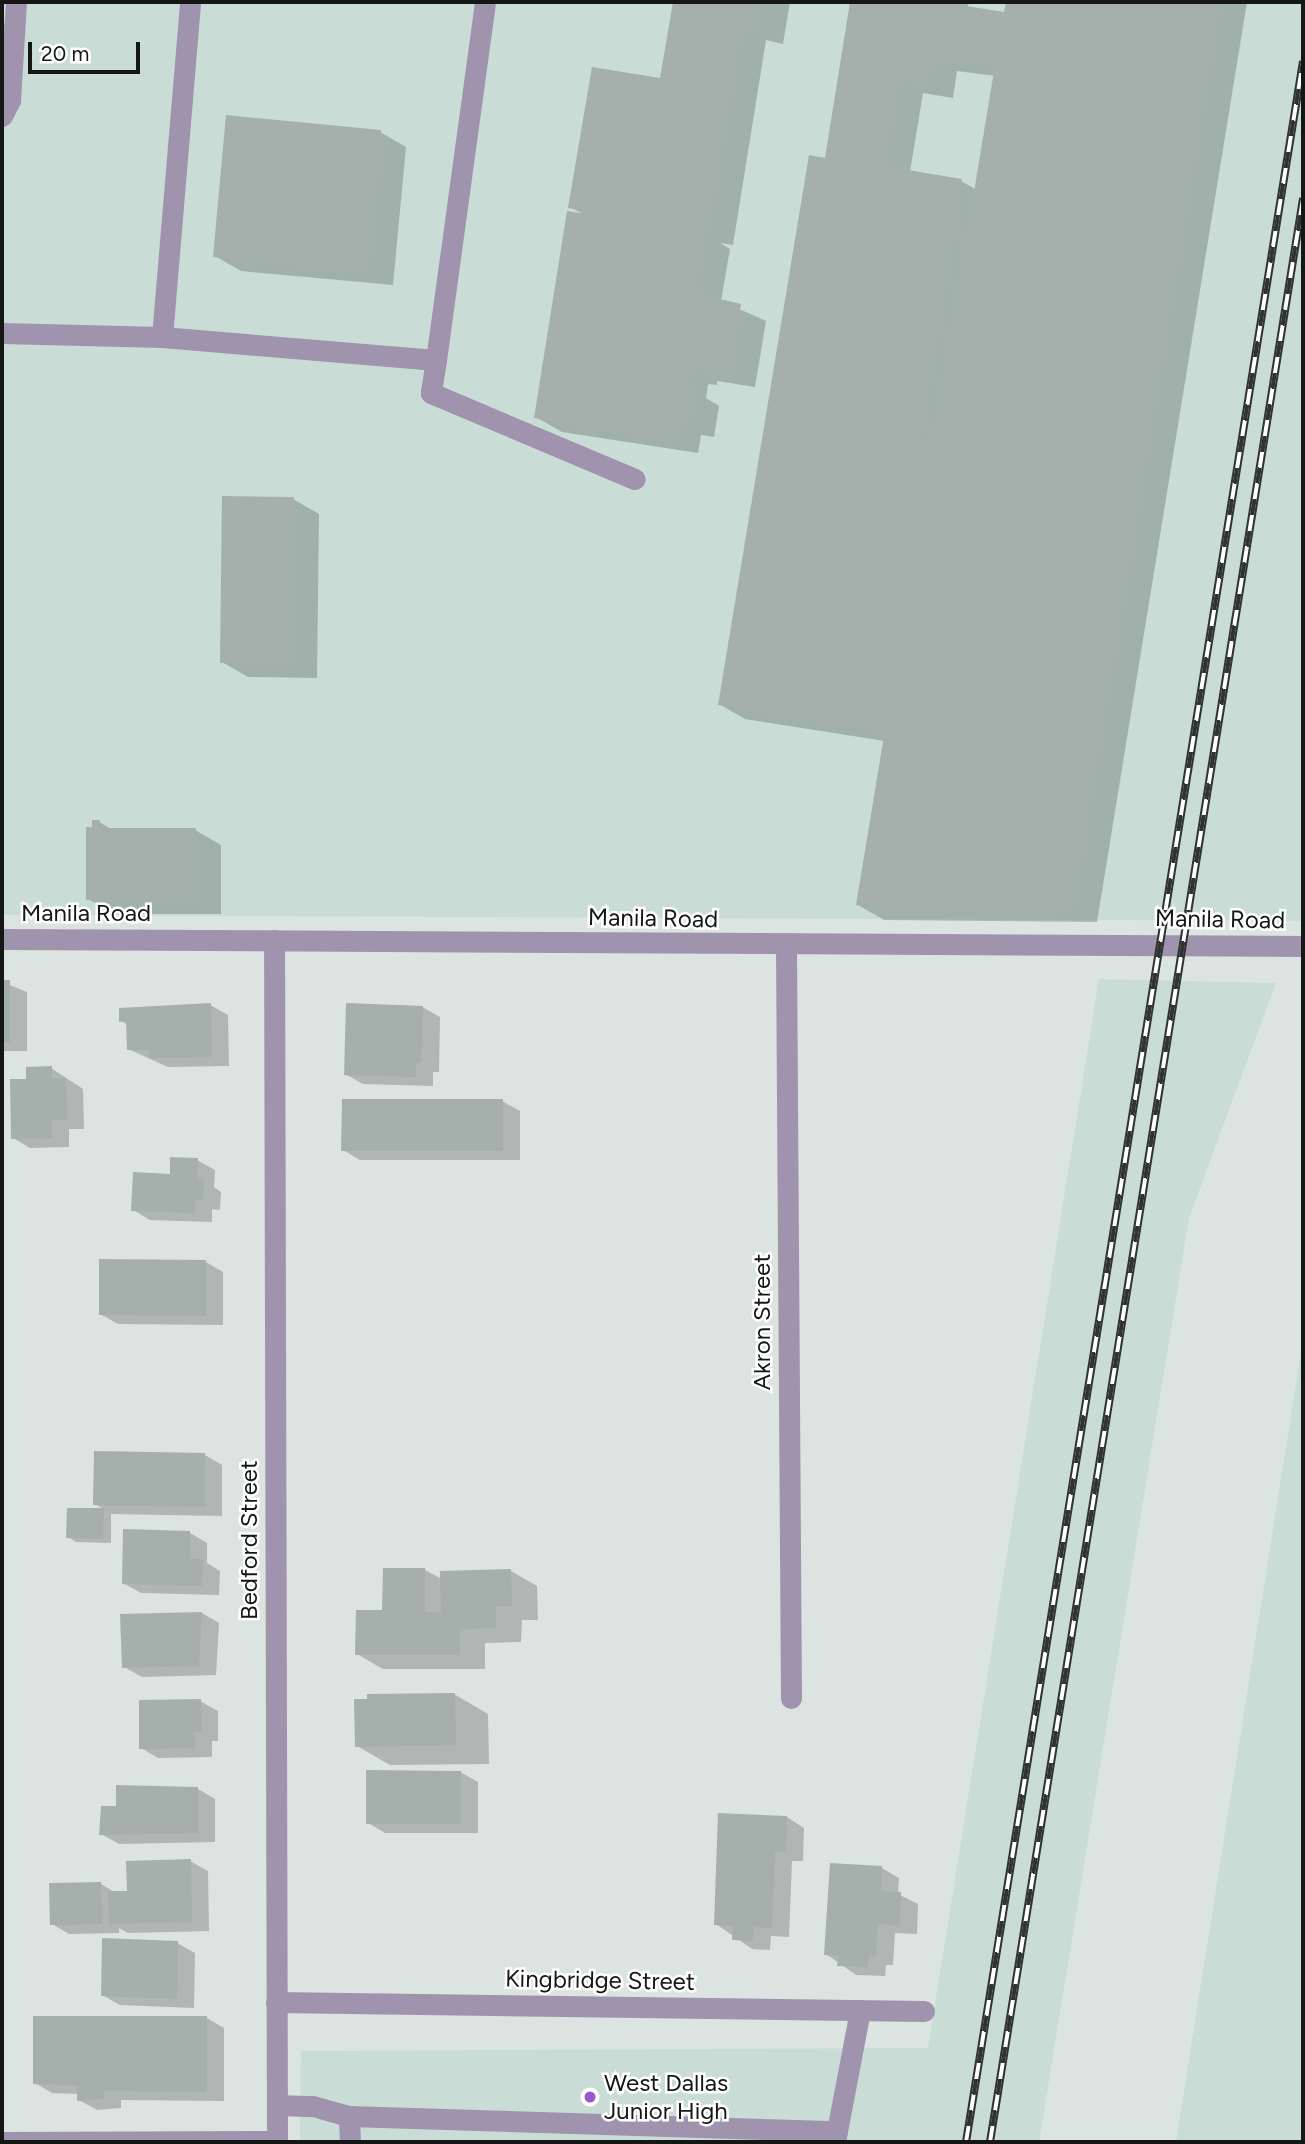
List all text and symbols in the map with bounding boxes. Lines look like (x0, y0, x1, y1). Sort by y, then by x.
scale bar (32, 28, 144, 72)
text: 20 m (41, 41, 89, 66)
street label: Manila Road (21, 899, 151, 927)
street label: Manila Road (588, 902, 718, 934)
street label: Manila Road (1155, 903, 1285, 935)
street label: Akron Street (748, 1254, 776, 1390)
street label: Bedford Street (235, 1460, 263, 1620)
street label: Kingbridge Street (505, 1964, 695, 1996)
place label: West Dallas Junior High (604, 2069, 728, 2125)
marker: West Dallas Junior High (582, 2089, 598, 2105)

